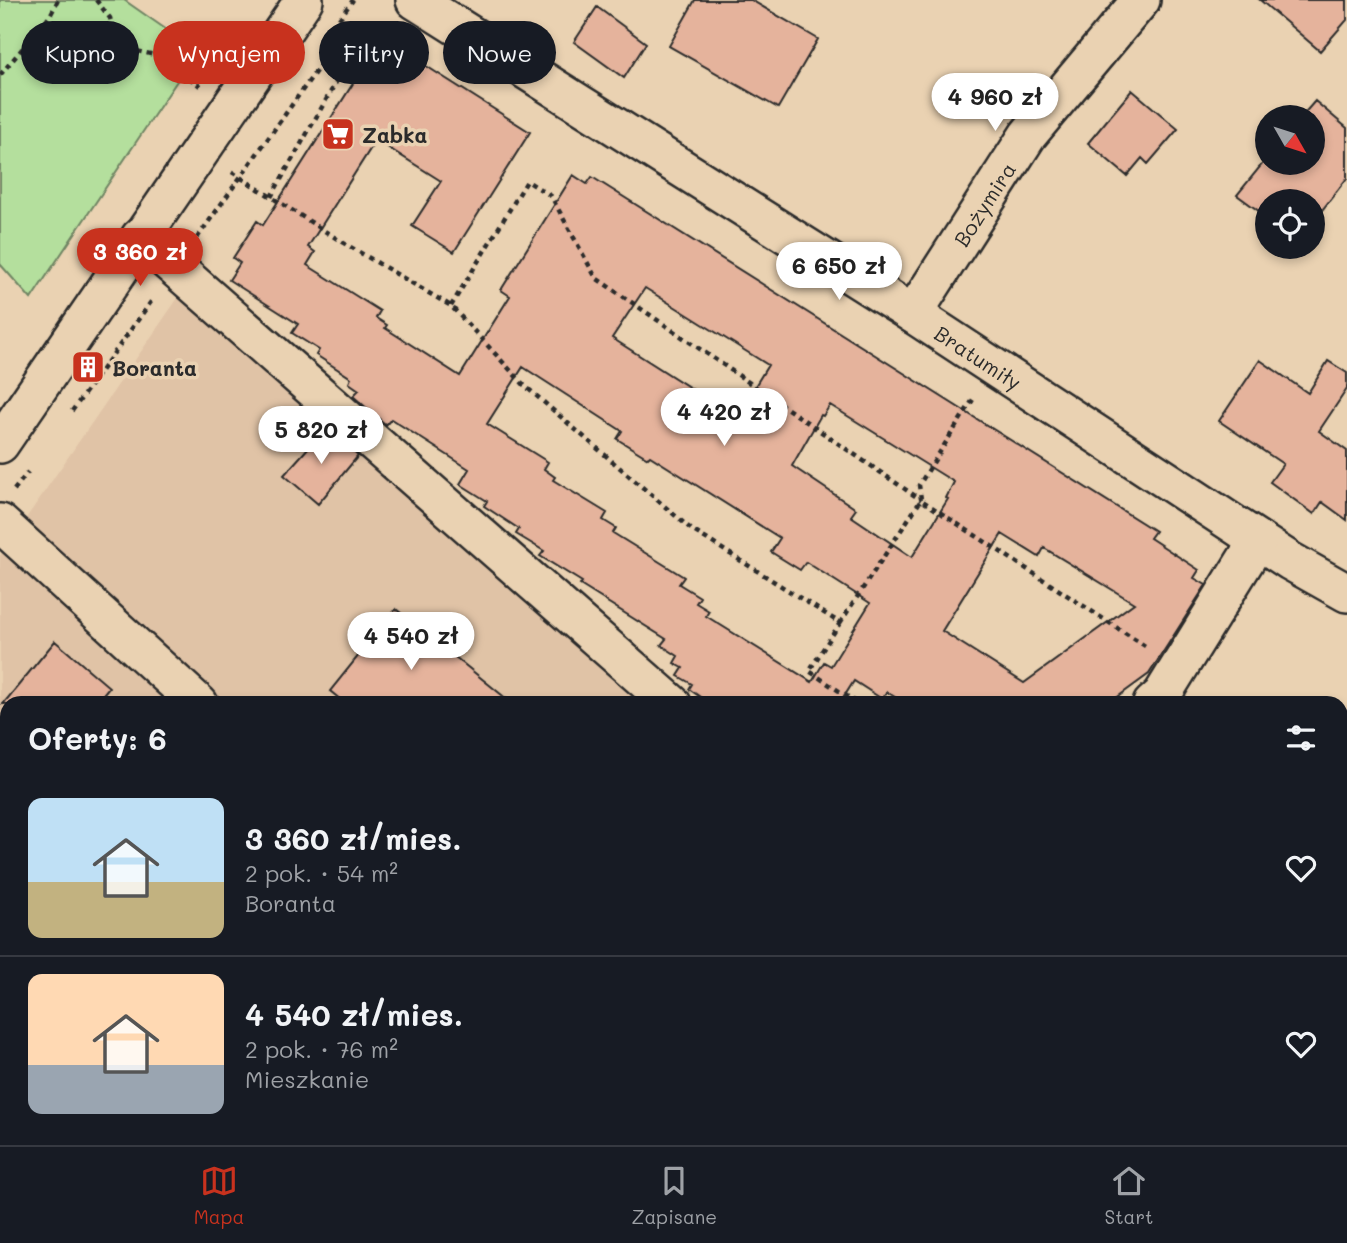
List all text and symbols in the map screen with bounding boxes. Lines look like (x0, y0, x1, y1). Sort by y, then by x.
chip: Kupno (21, 21, 139, 84)
chip: Wynajem (153, 21, 305, 84)
chip: Filtry (319, 21, 429, 84)
chip: Nowe (443, 21, 556, 84)
pin: 4 960 zł (923, 74, 1067, 133)
text: 4 960 zł (948, 81, 1042, 111)
north arrow (1255, 105, 1325, 175)
map controls (1255, 105, 1325, 259)
supermarket icon: Zabka (319, 115, 357, 153)
place label: Zabka (362, 121, 427, 148)
street label: Bożymira (947, 157, 1021, 251)
button: locate (1255, 189, 1325, 259)
pin: 3 360 zł (68, 229, 212, 288)
text: 3 360 zł (93, 236, 187, 266)
pin: 6 650 zł (767, 243, 911, 302)
text: 6 650 zł (792, 250, 886, 280)
street label: Bratumiły (930, 319, 1027, 395)
building icon: Boranta (69, 348, 107, 386)
place label: Boranta (112, 354, 197, 381)
pin: 4 420 zł (652, 388, 796, 448)
text: 4 420 zł (677, 396, 771, 426)
pin: 5 820 zł (249, 406, 393, 466)
text: 5 820 zł (274, 414, 368, 444)
pin: 4 540 zł (339, 612, 483, 672)
text: 4 540 zł (363, 620, 459, 650)
text: Oferty: 6 (28, 718, 167, 758)
icon: filters (1282, 719, 1320, 757)
text: 3 360 zł/mies. (245, 818, 461, 858)
icon: home (84, 826, 168, 910)
icon: heart (1282, 849, 1320, 887)
text: 2 pok. · 54 m² (245, 858, 398, 888)
text: Boranta (245, 888, 336, 918)
text: 4 540 zł/mies. (245, 994, 463, 1034)
icon: home (84, 1002, 168, 1086)
icon: heart (1282, 1025, 1320, 1063)
text: 2 pok. · 76 m² (245, 1034, 398, 1064)
text: Mieszkanie (245, 1064, 369, 1094)
tab: Mapa (194, 1162, 244, 1229)
tab: Zapisane (632, 1162, 717, 1229)
tab: Start (1105, 1162, 1153, 1229)

